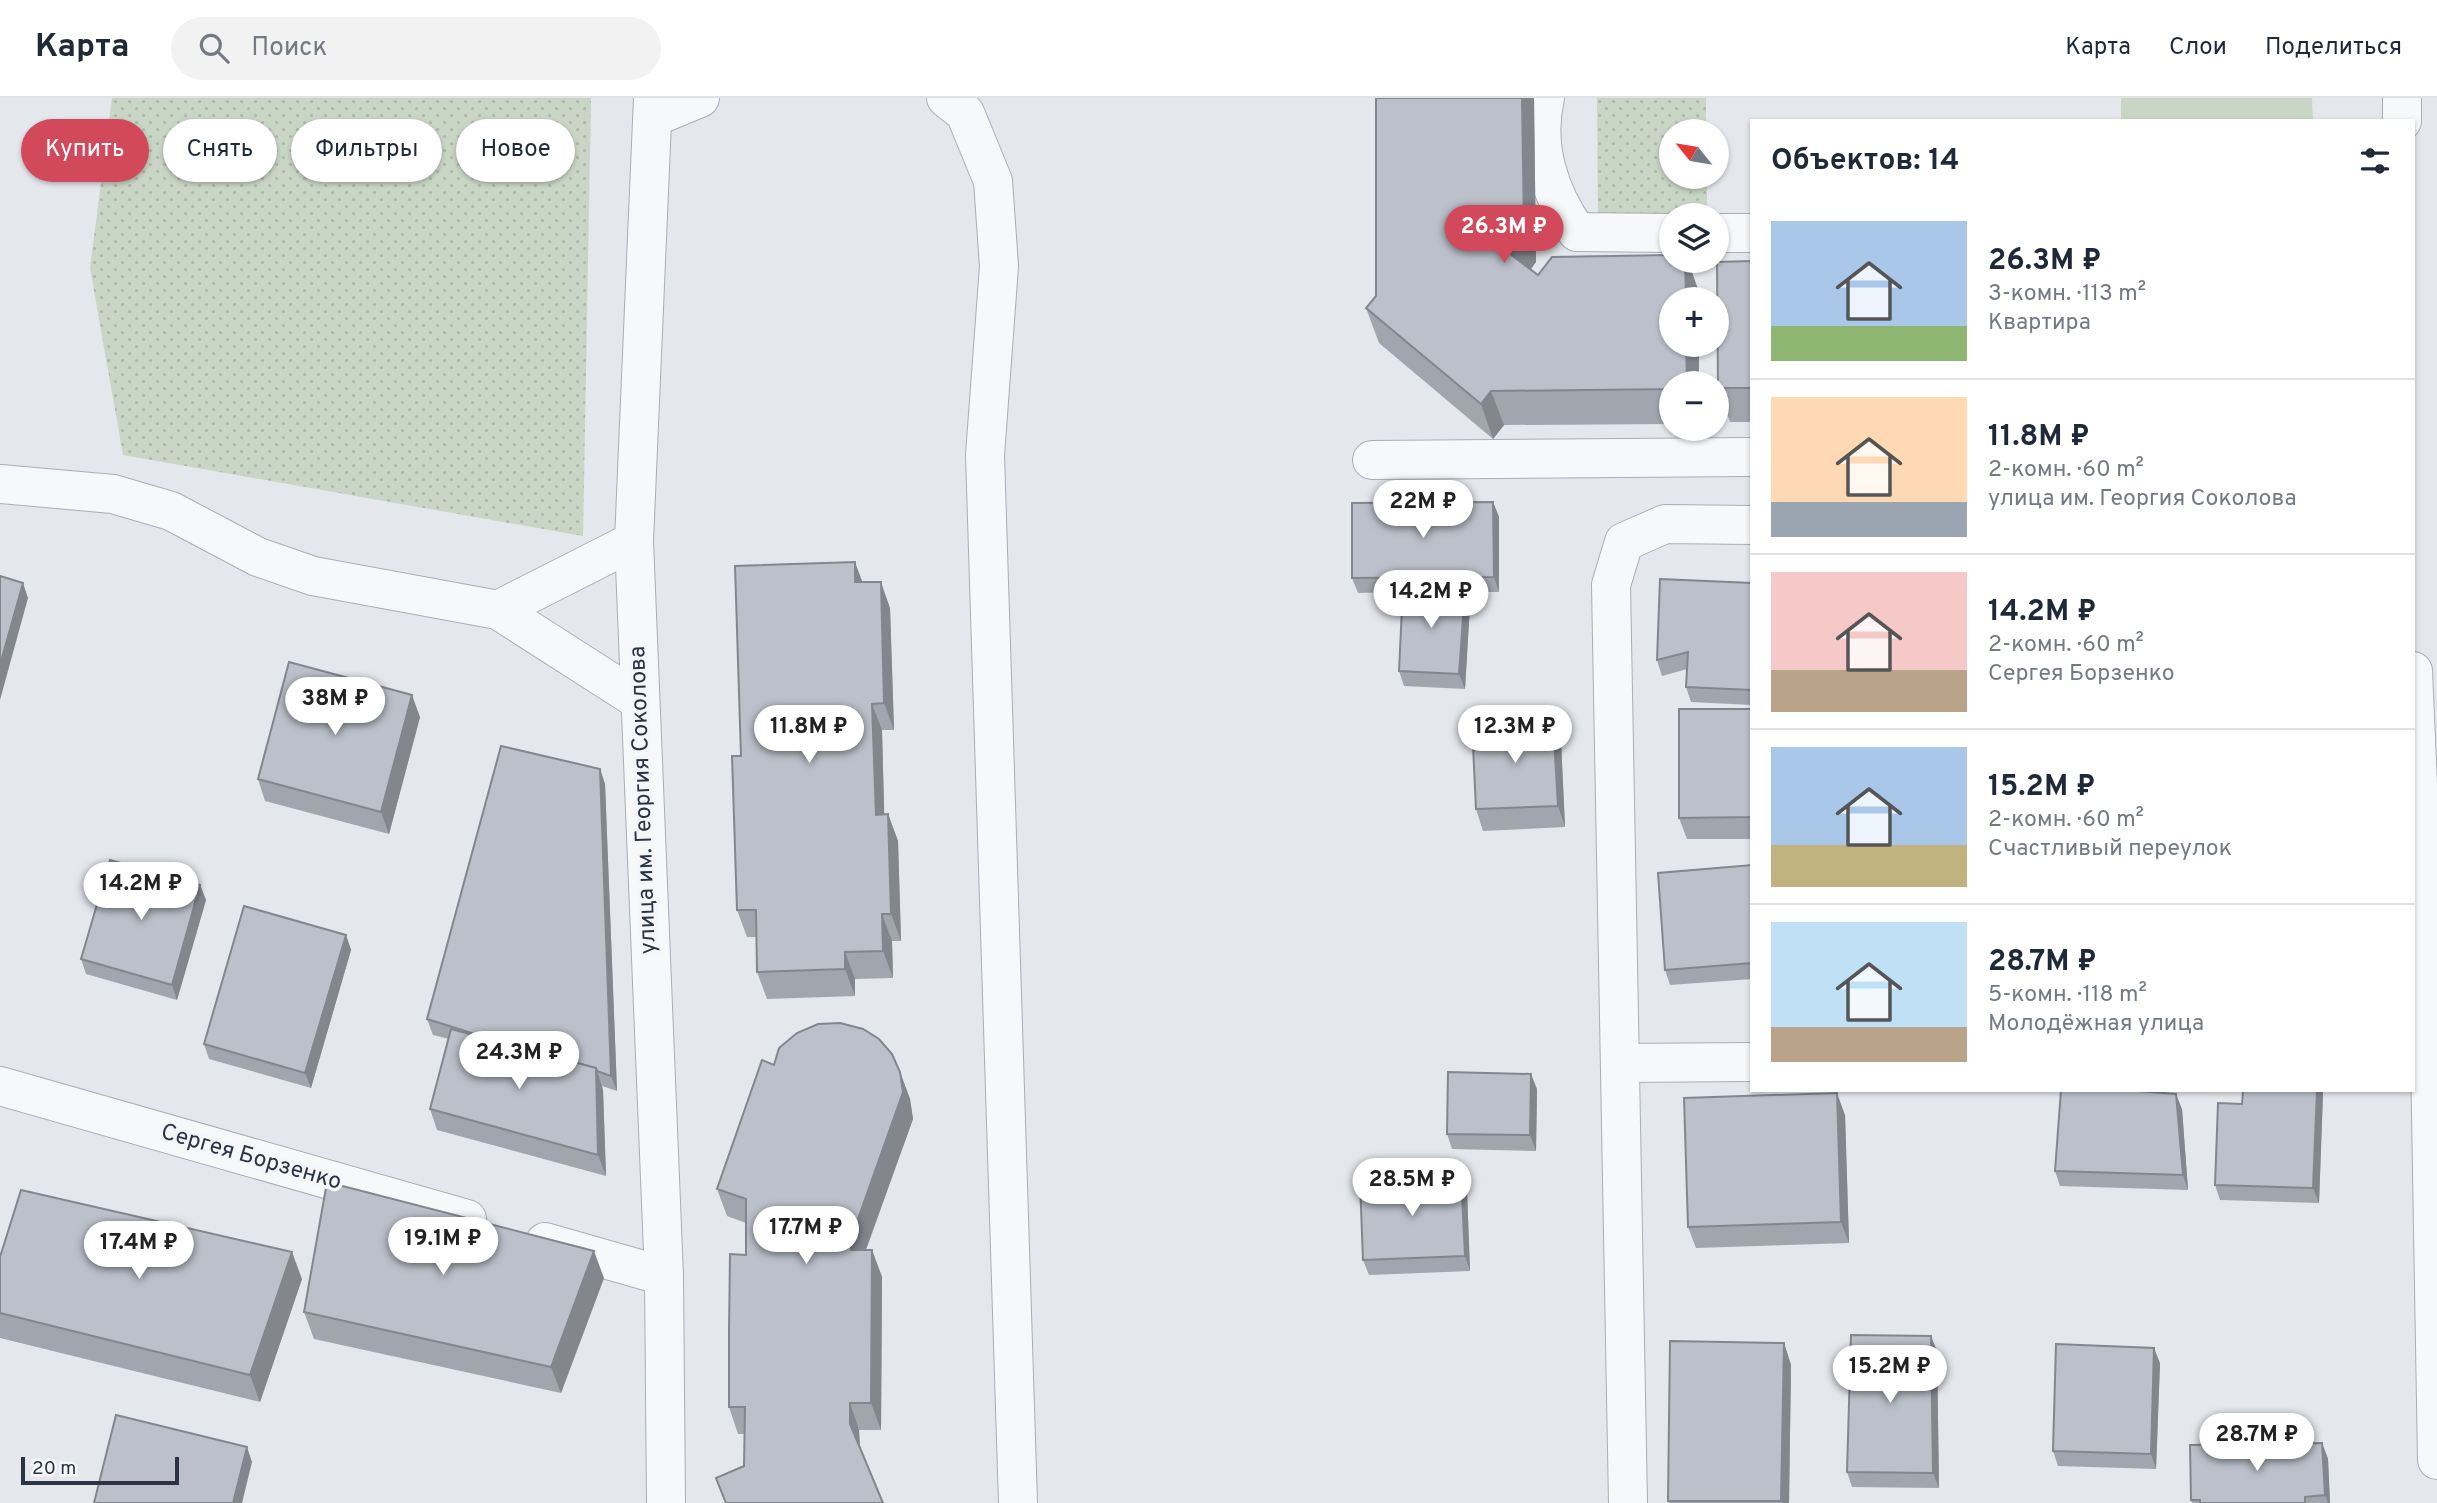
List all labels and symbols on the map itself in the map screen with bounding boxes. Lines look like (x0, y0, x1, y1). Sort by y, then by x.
north arrow (1659, 119, 1729, 189)
pin: 26.3M ₽ (1439, 206, 1569, 265)
pin: 22M ₽ (1374, 480, 1472, 540)
pin: 14.2M ₽ (1366, 570, 1496, 630)
street label: улица им. Георгия Соколова (624, 645, 664, 955)
pin: 38M ₽ (286, 678, 384, 737)
pin: 11.8M ₽ (744, 706, 874, 765)
pin: 12.3M ₽ (1450, 706, 1580, 765)
pin: 14.2M ₽ (76, 862, 206, 922)
pin: 24.3M ₽ (454, 1032, 584, 1091)
street label: Сергея Борзенко (157, 1118, 345, 1198)
pin: 28.5M ₽ (1347, 1158, 1477, 1218)
pin: 17.7M ₽ (741, 1206, 871, 1266)
pin: 19.1M ₽ (378, 1218, 508, 1277)
pin: 17.4M ₽ (74, 1222, 204, 1281)
pin: 15.2M ₽ (1825, 1346, 1955, 1405)
pin: 28.7M ₽ (2192, 1414, 2322, 1473)
scale bar (21, 1454, 178, 1486)

